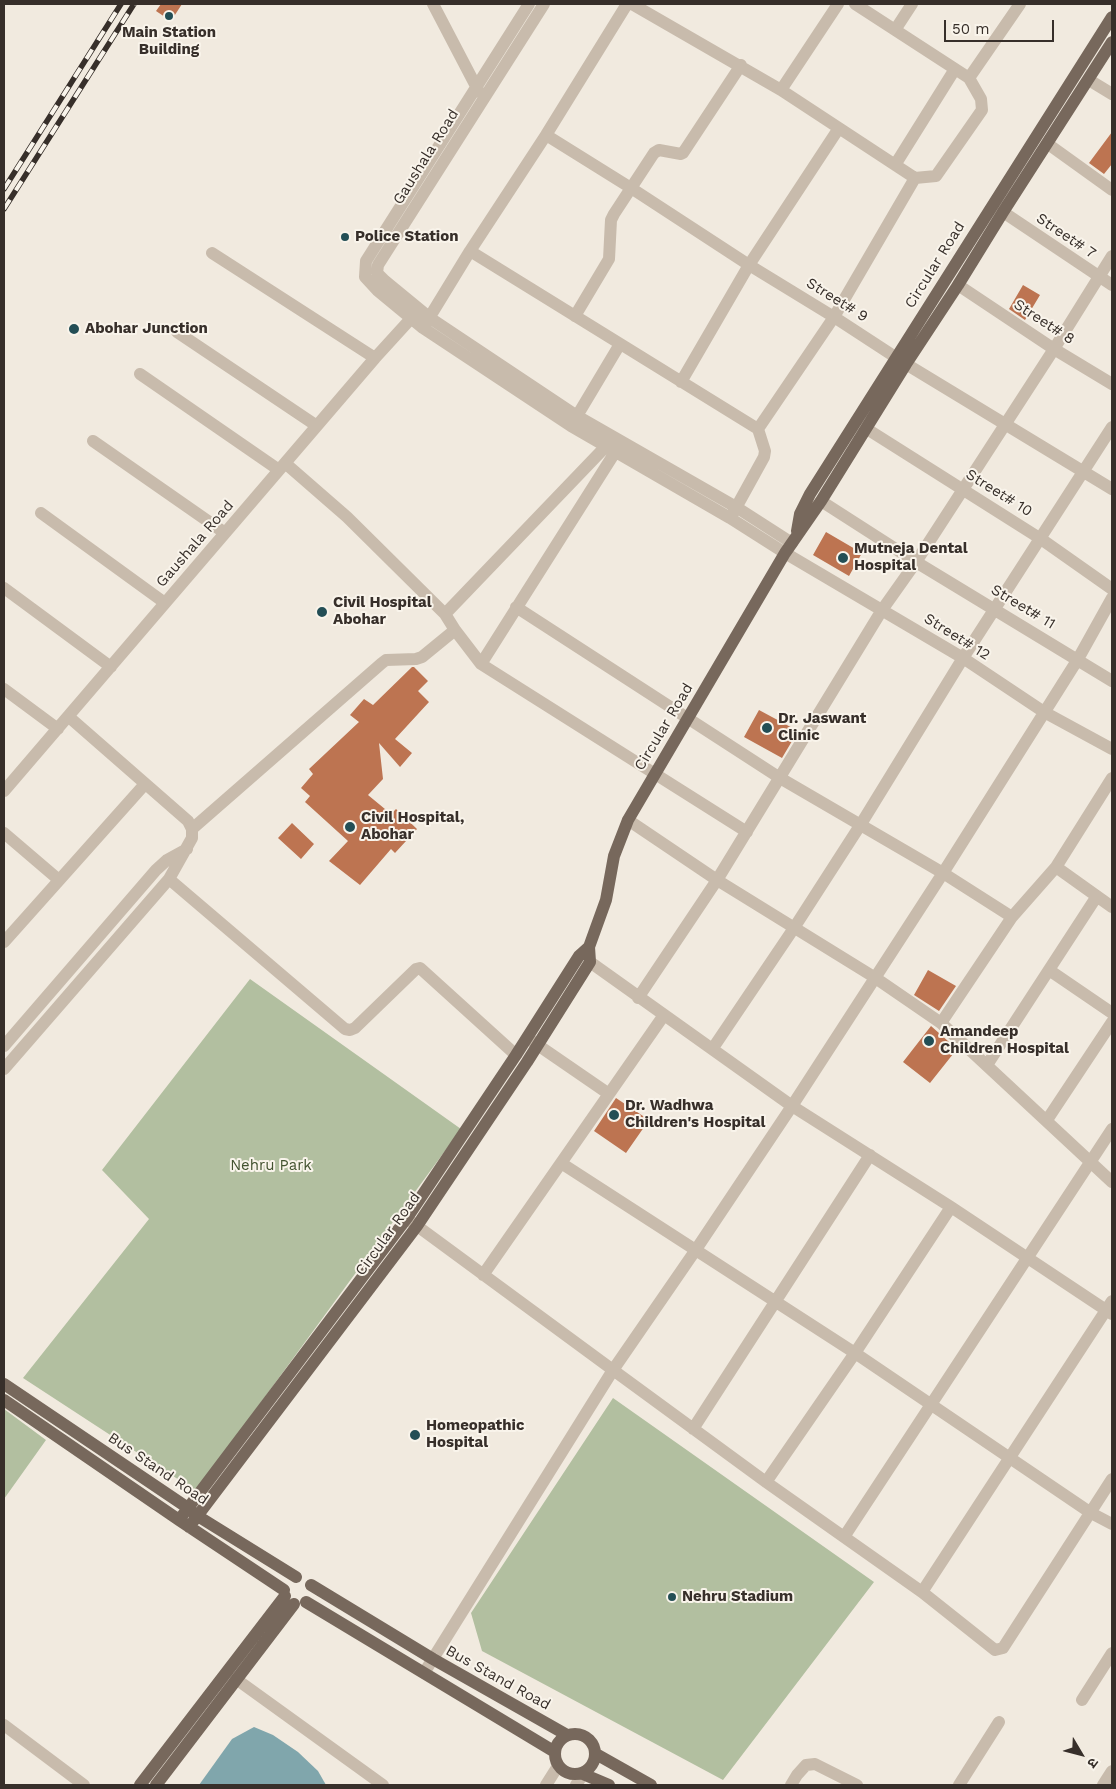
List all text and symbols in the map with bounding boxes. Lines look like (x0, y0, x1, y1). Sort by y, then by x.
marker: Main Station Building (163, 10, 175, 22)
scale bar (946, 10, 1056, 42)
text: 50 m (952, 20, 989, 38)
place label: Main Station Building (122, 24, 216, 59)
street label: Gaushala Road (389, 106, 463, 208)
street label: Street# 7 (1033, 209, 1099, 263)
street label: Circular Road (901, 218, 969, 312)
place label: Police Station (355, 228, 458, 246)
marker: Police Station (339, 231, 351, 243)
street label: Street# 9 (803, 274, 871, 326)
street label: Street# 8 (1010, 296, 1078, 348)
place label: Abohar Junction (85, 320, 208, 338)
marker: Abohar Junction (67, 322, 81, 336)
street label: Street# 10 (962, 465, 1036, 521)
street label: Gaushala Road (152, 497, 238, 591)
place label: Mutneja Dental Hospital (854, 540, 968, 575)
marker: Mutneja Dental Hospital (836, 551, 850, 565)
street label: Street# 11 (988, 581, 1058, 633)
place label: Civil Hospital Abohar (333, 594, 432, 629)
marker: Civil Hospital Abohar (315, 605, 329, 619)
street label: Street# 12 (921, 610, 993, 664)
street label: Circular Road (631, 680, 697, 774)
place label: Dr. Jaswant Clinic (778, 710, 866, 745)
marker: Dr. Jaswant Clinic (760, 721, 774, 735)
place label: Civil Hospital, Abohar (361, 809, 464, 844)
marker: Civil Hospital, Abohar (343, 820, 357, 834)
place label: Amandeep Children Hospital (940, 1023, 1069, 1058)
marker: Amandeep Children Hospital (922, 1034, 936, 1048)
place label: Dr. Wadhwa Children's Hospital (625, 1097, 765, 1132)
marker: Dr. Wadhwa Children's Hospital (607, 1108, 621, 1122)
park label: Nehru Park (230, 1157, 312, 1175)
street label: Circular Road (352, 1189, 424, 1279)
place label: Homeopathic Hospital (426, 1417, 524, 1452)
marker: Homeopathic Hospital (408, 1428, 422, 1442)
street label: Bus Stand Road (105, 1429, 211, 1509)
place label: Nehru Stadium (682, 1588, 793, 1606)
marker: Nehru Stadium (666, 1591, 678, 1603)
street label: Bus Stand Road (443, 1642, 553, 1714)
north arrow (1056, 1729, 1106, 1779)
text: उ (1084, 1755, 1102, 1771)

